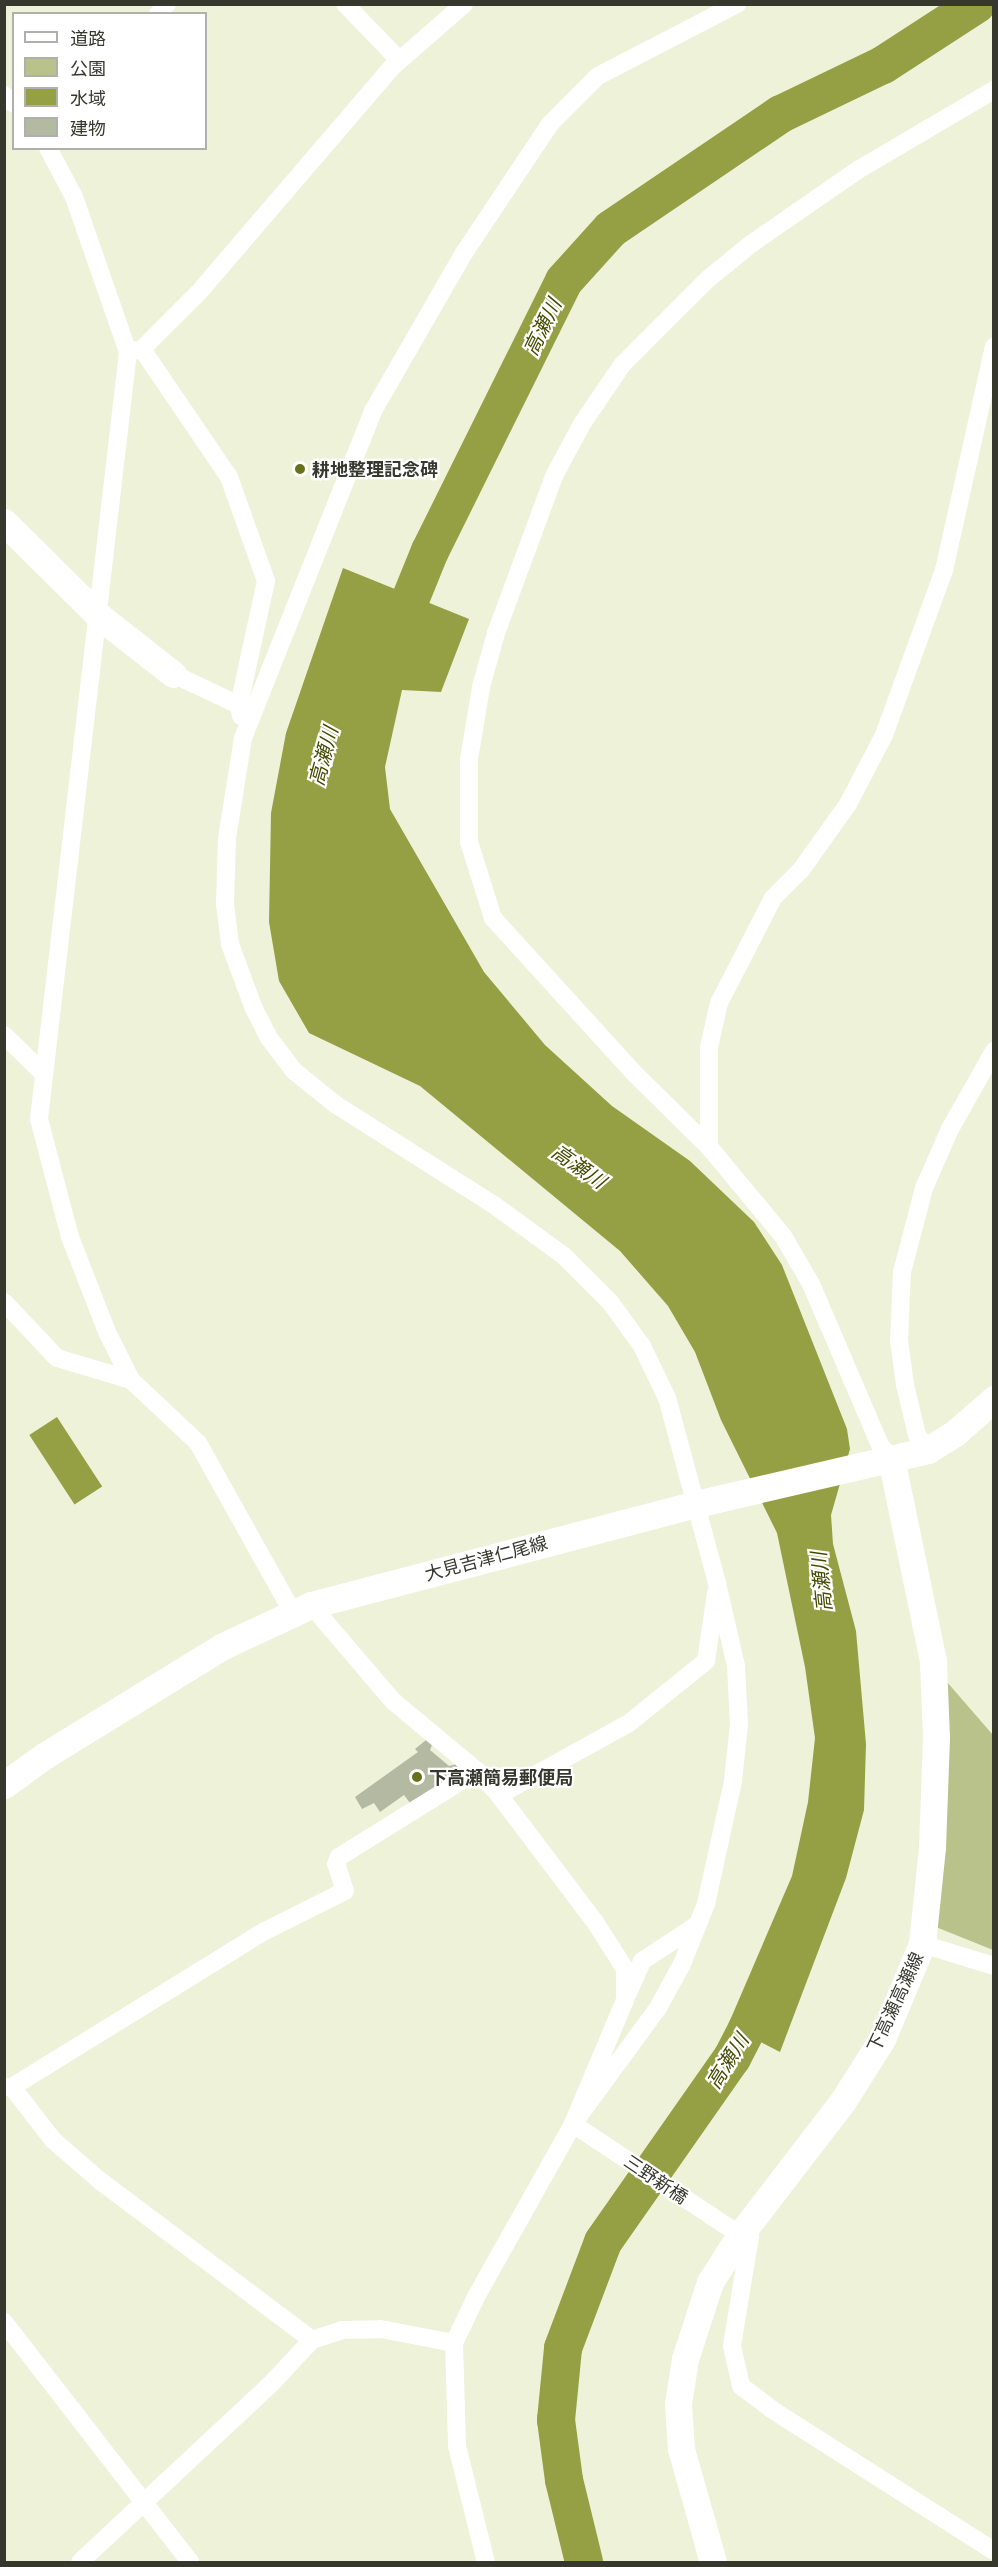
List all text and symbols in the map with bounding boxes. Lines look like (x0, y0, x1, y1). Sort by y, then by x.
legend (12, 12, 207, 150)
text: 道路 (70, 27, 106, 49)
text: 公園 (70, 57, 106, 79)
text: 水域 (70, 87, 106, 109)
text: 建物 (70, 117, 106, 139)
water label: 高瀬川 (518, 295, 566, 359)
place label: 耕地整理記念碑 (312, 458, 438, 480)
marker: 耕地整理記念碑 (293, 462, 307, 476)
water label: 高瀬川 (304, 724, 342, 788)
water label: 高瀬川 (548, 1139, 610, 1193)
street label: 大見吉津仁尾線 (422, 1531, 550, 1585)
water label: 高瀬川 (806, 1551, 836, 1613)
place label: 下高瀬簡易郵便局 (429, 1766, 573, 1788)
marker: 下高瀬簡易郵便局 (410, 1770, 424, 1784)
street label: 下高瀬高瀬線 (862, 1948, 928, 2056)
water label: 高瀬川 (701, 2029, 753, 2093)
street label: 三野新橋 (620, 2150, 692, 2208)

